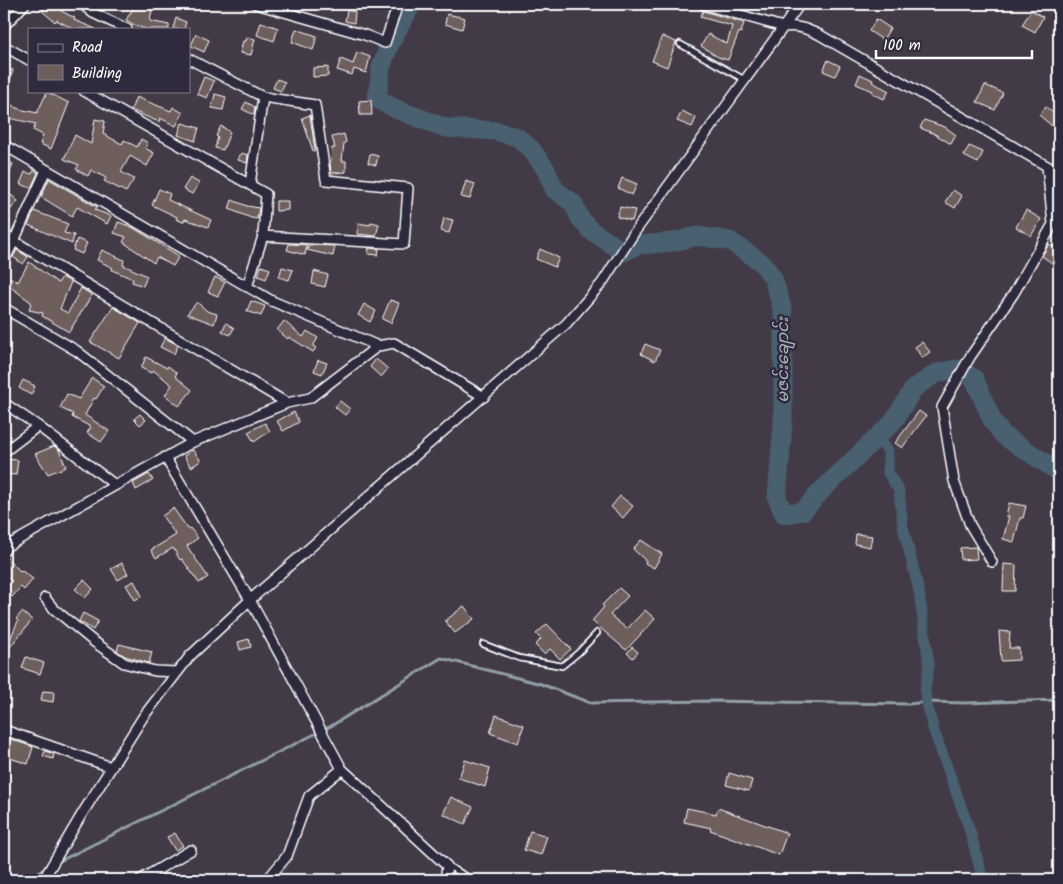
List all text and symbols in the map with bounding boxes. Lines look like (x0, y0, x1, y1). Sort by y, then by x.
legend (28, 28, 190, 92)
scale bar (876, 28, 1032, 60)
text: 100 m (883, 34, 921, 58)
text: Road (72, 36, 103, 60)
text: Building (72, 62, 122, 86)
water label: မဇင်းချောင်း (771, 316, 796, 403)

